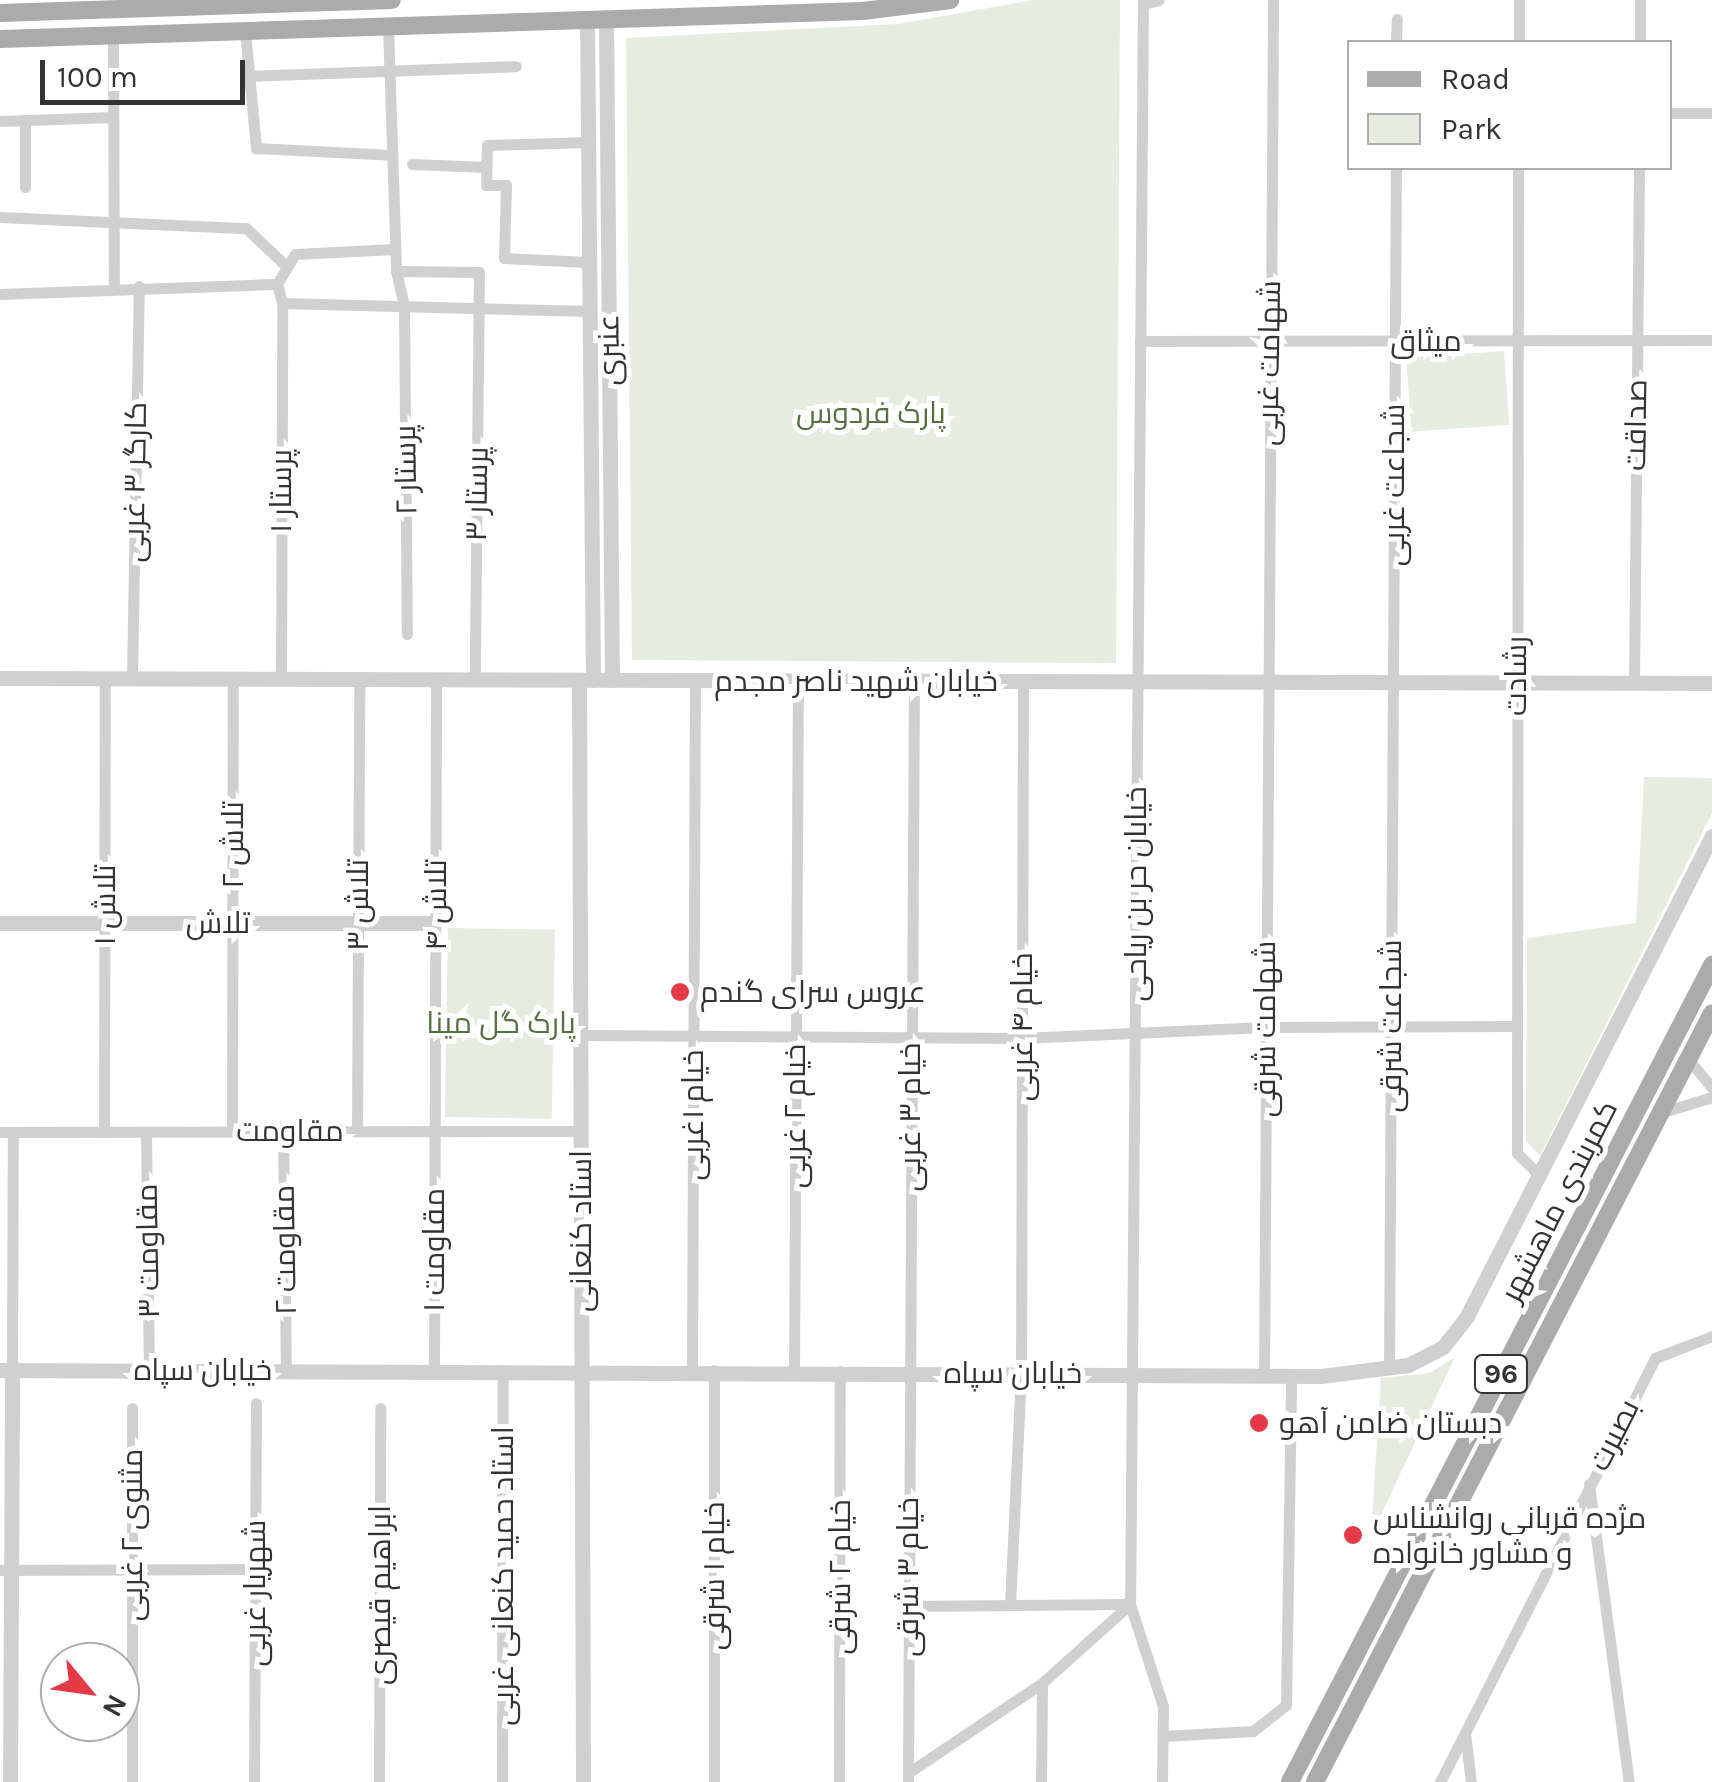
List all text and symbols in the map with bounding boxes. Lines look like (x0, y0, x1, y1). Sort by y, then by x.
scale bar (45, 40, 250, 102)
legend (1347, 40, 1672, 170)
text: 100 m (57, 59, 138, 95)
text: Road (1441, 61, 1510, 97)
text: Park (1441, 111, 1502, 147)
street label: شهامت غربی (1250, 280, 1288, 446)
street label: عنبری (590, 314, 628, 386)
street label: میثاق (1390, 323, 1462, 359)
street label: صداقت (1617, 379, 1655, 471)
park label: پارک فردوس (796, 395, 946, 431)
street label: کارگر ۳ غربی (116, 401, 154, 563)
street label: شجاعت غربی (1376, 404, 1412, 566)
street label: پرستار ۲ (387, 425, 425, 515)
street label: پرستار ۳ (458, 446, 496, 542)
street label: پرستار ۱ (263, 449, 299, 533)
street label: رشادت (1498, 636, 1534, 716)
street label: خیابان شهید ناصر مجدم (714, 663, 998, 699)
street label: خیابان حر بن ریاحی (1118, 786, 1154, 1002)
street label: تلاش ۲ (215, 801, 251, 889)
street label: تلاش ۳ (340, 859, 376, 951)
street label: تلاش ۴ (418, 859, 454, 951)
street label: تلاش ۱ (87, 865, 123, 945)
street label: تلاش (186, 905, 250, 941)
street label: شجاعت شرقی (1373, 939, 1409, 1113)
street label: شهامت شرقی (1247, 941, 1283, 1117)
street label: خیام ۴ غربی (1004, 953, 1040, 1101)
place label: عروس سرای گندم (700, 974, 926, 1010)
marker: عروس سرای گندم (669, 981, 691, 1003)
park label: پارک گل مینا (426, 1005, 576, 1041)
street label: خیام ۳ غربی (892, 1043, 928, 1191)
street label: خیام ۲ غربی (777, 1044, 813, 1188)
street label: خیام ۱غربی (675, 1050, 711, 1180)
street label: کمربندی ماهشهر (1493, 1094, 1625, 1308)
street label: مقاومت (236, 1113, 344, 1149)
street label: استاد کنعانی (563, 1150, 599, 1312)
street label: مقاومت ۳ (129, 1183, 167, 1319)
street label: مقاومت ۲ (266, 1185, 304, 1315)
street label: مقاومت ۱ (416, 1188, 452, 1312)
road number: 96 (1474, 1351, 1528, 1397)
street label: خیابان سپاه (134, 1352, 272, 1388)
street label: خیابان سپاه (944, 1355, 1082, 1391)
street label: بصیرت (1581, 1393, 1647, 1477)
place label: دبستان ضامن آهو (1279, 1405, 1502, 1441)
marker: دبستان ضامن آهو (1248, 1412, 1270, 1434)
street label: استاد حمید کنعانی غربی (485, 1426, 521, 1726)
street label: مثنوی ۲ غربی (114, 1449, 150, 1621)
street label: خیام ۳ شرقی (890, 1497, 926, 1657)
street label: خیام ۲ شرقی (822, 1499, 858, 1655)
place label: مژده قربانی روانشناس و مشاور خانواده (1373, 1500, 1646, 1570)
street label: خیام ۱ شرقی (696, 1502, 732, 1650)
street label: ابراهیم قیصری (362, 1505, 398, 1685)
street label: شهریار غربی (237, 1520, 273, 1666)
marker: مژده قربانی روانشناس و مشاور خانواده (1342, 1524, 1364, 1546)
north arrow (40, 1642, 140, 1742)
text: N (96, 1689, 134, 1723)

